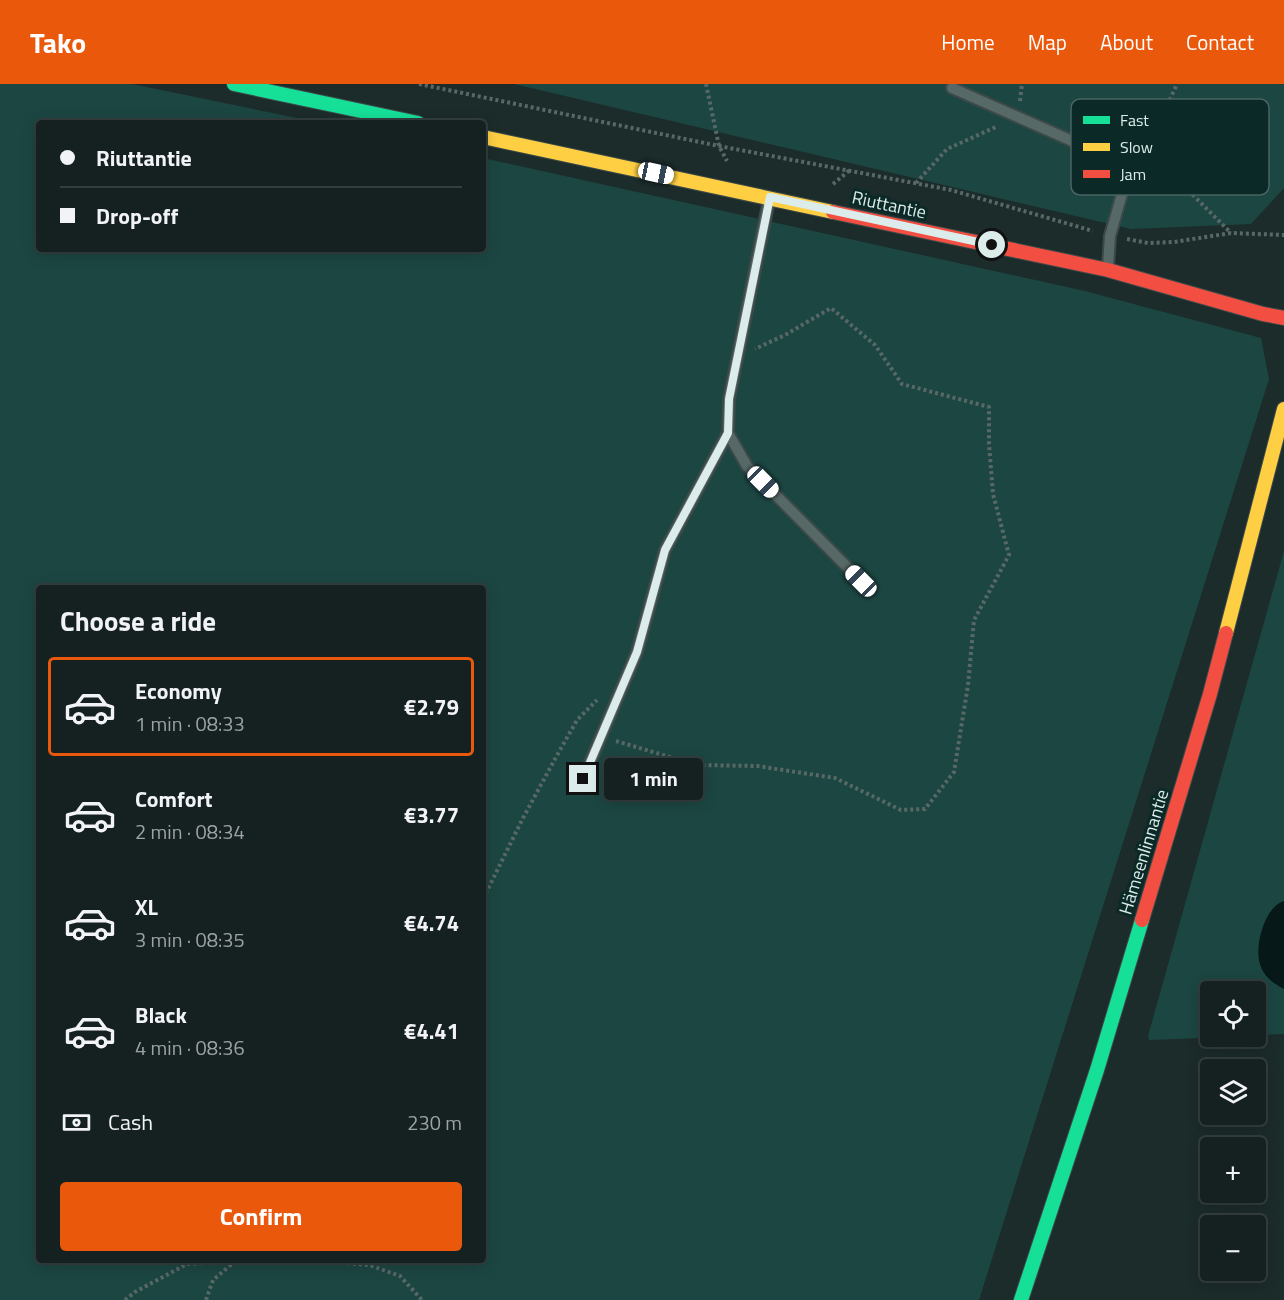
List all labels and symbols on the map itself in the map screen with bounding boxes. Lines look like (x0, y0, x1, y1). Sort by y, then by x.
legend (1071, 99, 1269, 195)
text: Fast (1120, 108, 1149, 132)
text: Slow (1120, 135, 1153, 159)
car (637, 160, 675, 186)
text: Jam (1120, 162, 1146, 186)
street label: Riuttantie (850, 183, 929, 226)
route start (978, 231, 1005, 258)
car (744, 463, 782, 501)
car (842, 562, 880, 600)
callout: 1 min (604, 758, 703, 800)
route end (569, 765, 596, 792)
street label: Hämeenlinnantie (1112, 786, 1175, 918)

